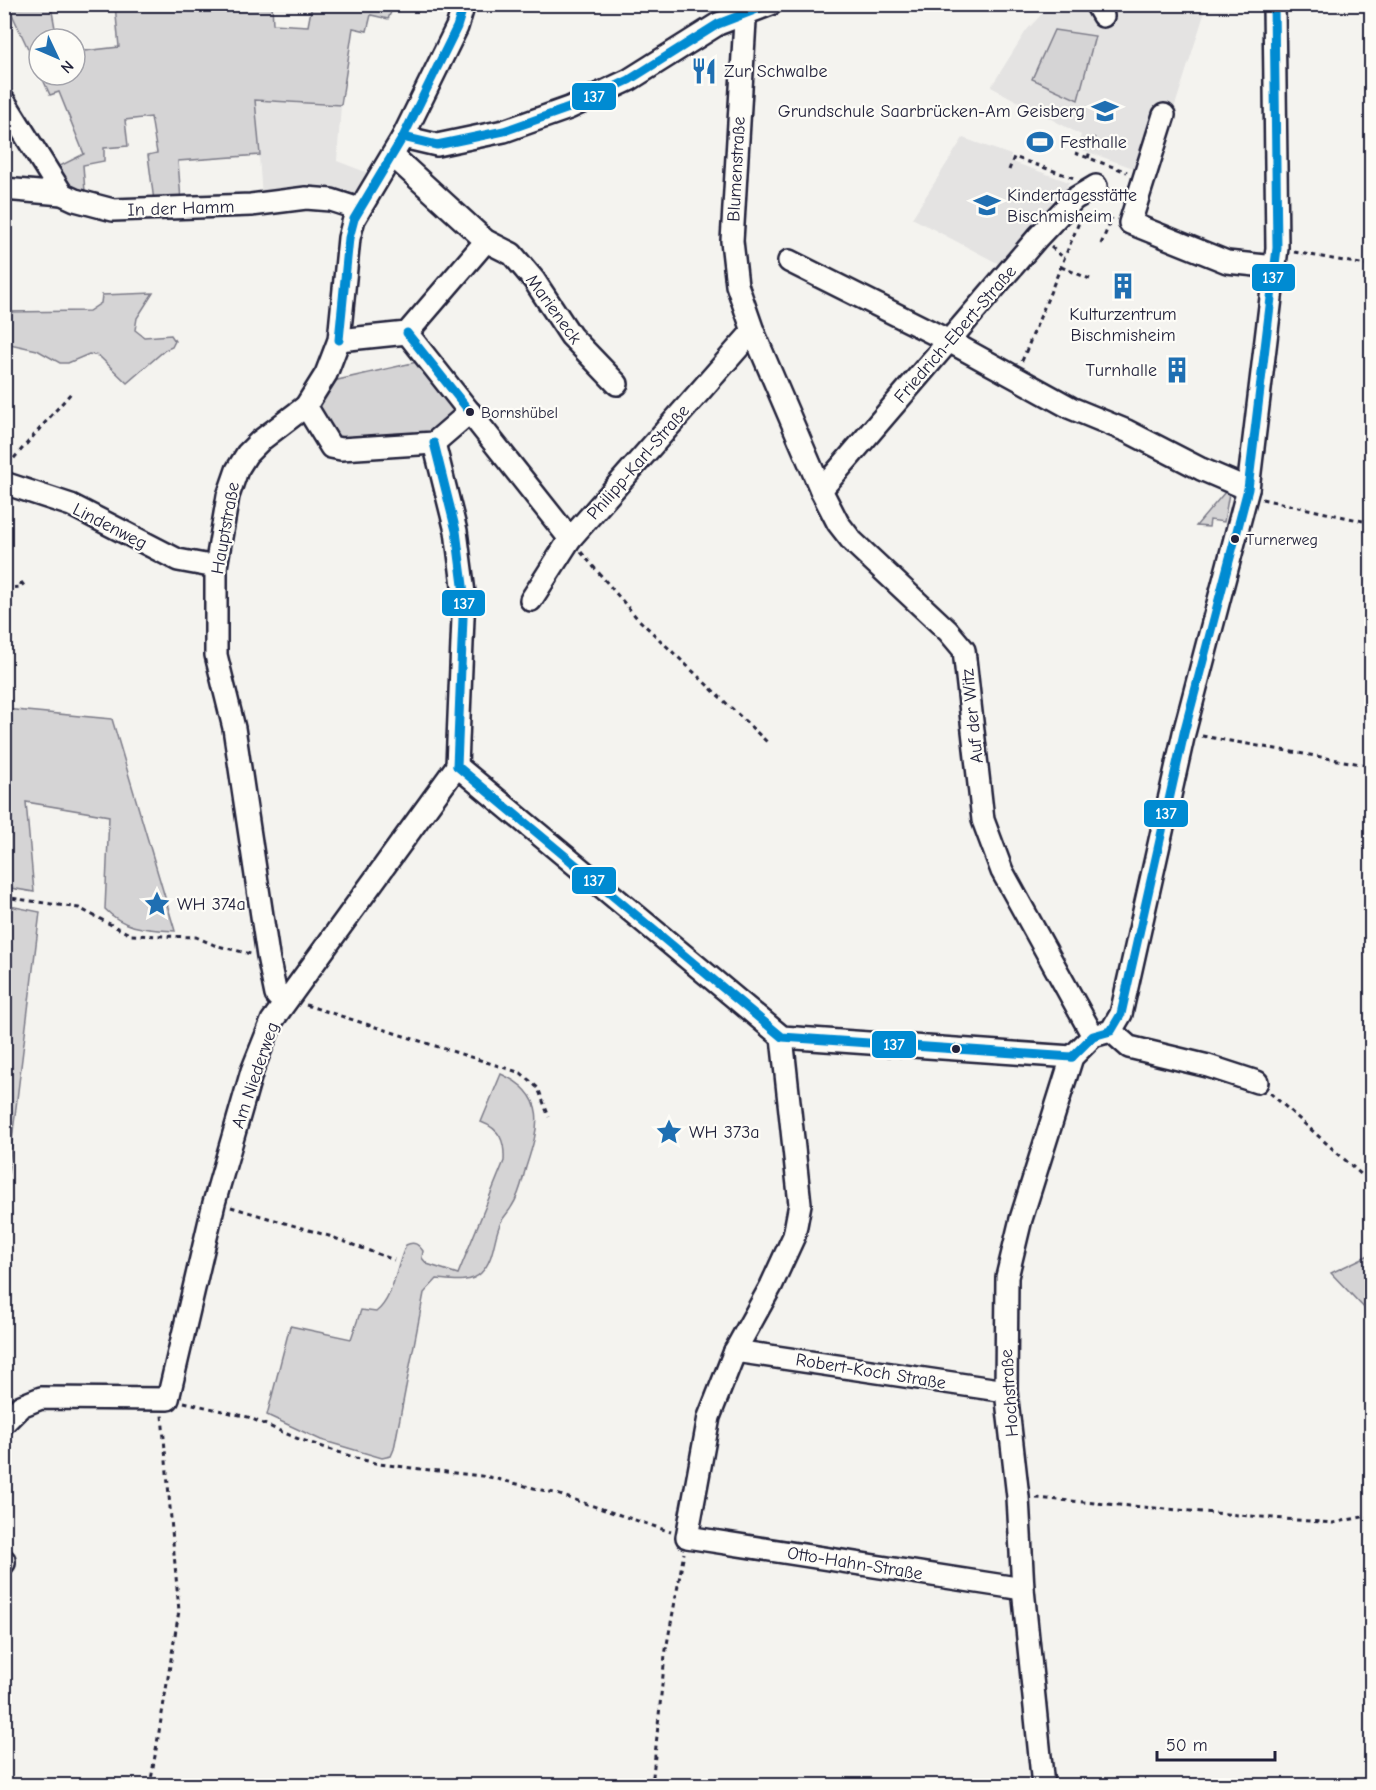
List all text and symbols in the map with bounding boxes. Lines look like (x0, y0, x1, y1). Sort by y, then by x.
north arrow (27, 27, 87, 87)
restaurant icon: Zur Schwalbe (689, 56, 719, 86)
text: N (57, 57, 77, 77)
place label: Zur Schwalbe (724, 61, 827, 82)
line badge: 137 (571, 82, 617, 111)
text: 137 (583, 88, 605, 106)
school or university icon: Grundschule Saarbrücken-Am Geisberg (1090, 96, 1120, 126)
place label: Grundschule Saarbrücken-Am Geisberg (778, 101, 1085, 122)
street label: Blumenstraße (723, 116, 750, 222)
sports icon: Festhalle (1025, 127, 1055, 157)
place label: Festhalle (1060, 132, 1127, 153)
place label: Kindertagesstätte Bischmisheim (1007, 185, 1137, 227)
school or university icon: Kindertagesstätte Bischmisheim (972, 190, 1002, 220)
street label: In der Hamm (127, 196, 235, 221)
street label: Friedrich-Ebert-Straße (890, 261, 1021, 408)
line badge: 137 (1251, 263, 1296, 292)
text: 137 (1262, 269, 1284, 287)
street label: Marieneck (521, 270, 586, 348)
building icon: Kulturzentrum Bischmisheim (1108, 271, 1138, 301)
place label: Kulturzentrum Bischmisheim (1069, 304, 1177, 346)
building icon: Turnhalle (1162, 355, 1192, 385)
place label: Turnhalle (1085, 360, 1157, 381)
street label: Philipp-Karl-Straße (583, 401, 694, 524)
place label: Bornshübel (481, 404, 558, 422)
marker: Bornshübel (464, 406, 476, 418)
street label: Hauptstraße (207, 480, 244, 576)
street label: Lindenweg (69, 499, 150, 554)
place label: Turnerweg (1246, 531, 1318, 549)
marker: Turnerweg (1229, 533, 1241, 545)
line badge: 137 (441, 589, 486, 617)
text: 137 (453, 595, 475, 613)
street label: Auf der Witz (957, 667, 988, 764)
line badge: 137 (1143, 799, 1189, 828)
text: 137 (1155, 805, 1177, 823)
line badge: 137 (571, 866, 617, 895)
text: 137 (583, 872, 605, 890)
place icon: WH 374a (142, 889, 172, 919)
place label: WH 374a (177, 894, 246, 915)
street label: Am Niederweg (227, 1019, 283, 1131)
line badge: 137 (871, 1030, 917, 1059)
text: 137 (883, 1036, 905, 1054)
unlabelled marker (950, 1043, 962, 1055)
place icon: WH 373a (654, 1117, 684, 1147)
place label: WH 373a (689, 1122, 760, 1143)
street label: Hochstraße (996, 1348, 1023, 1438)
street label: Robert-Koch Straße (794, 1349, 948, 1394)
street label: Otto-Hahn-Straße (786, 1542, 924, 1585)
scale bar (1157, 1724, 1276, 1762)
text: 50 m (1166, 1735, 1208, 1756)

